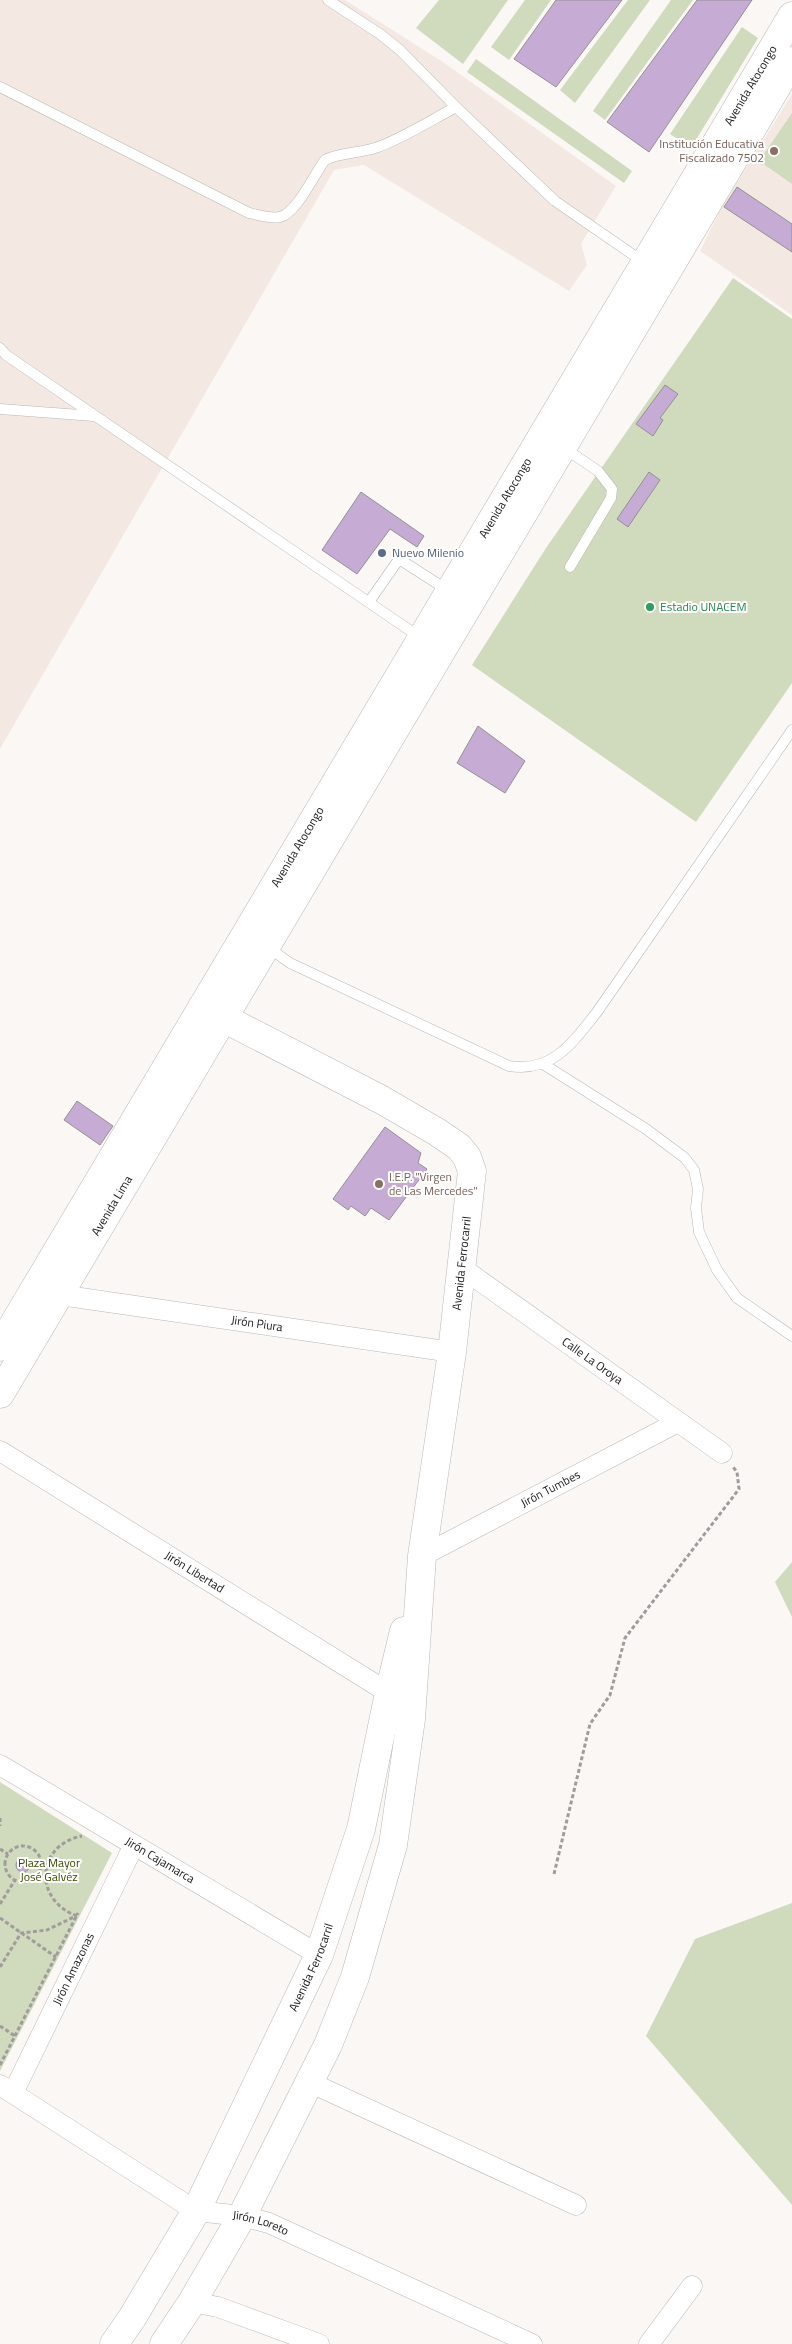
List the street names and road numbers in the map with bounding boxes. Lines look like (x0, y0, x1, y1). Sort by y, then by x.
street label: Avenida Atocongo (719, 41, 782, 129)
street label: Avenida Atocongo (473, 454, 536, 542)
street label: Avenida Atocongo (266, 803, 329, 890)
street label: Avenida Lima (86, 1172, 137, 1239)
street label: Avenida Ferrocarril (447, 1215, 476, 1311)
street label: Jirón Piura (230, 1310, 284, 1336)
street label: Calle La Oroya (558, 1332, 627, 1389)
street label: Jirón Tumbes (517, 1465, 584, 1512)
street label: Jirón Libertad (161, 1546, 228, 1597)
street label: Jirón Cajamarca (122, 1832, 198, 1888)
street label: Avenida Ferrocarril (283, 1921, 338, 2014)
street label: Jirón Amazonas (47, 1929, 99, 2008)
street label: Jirón Loreto (232, 2205, 292, 2240)

